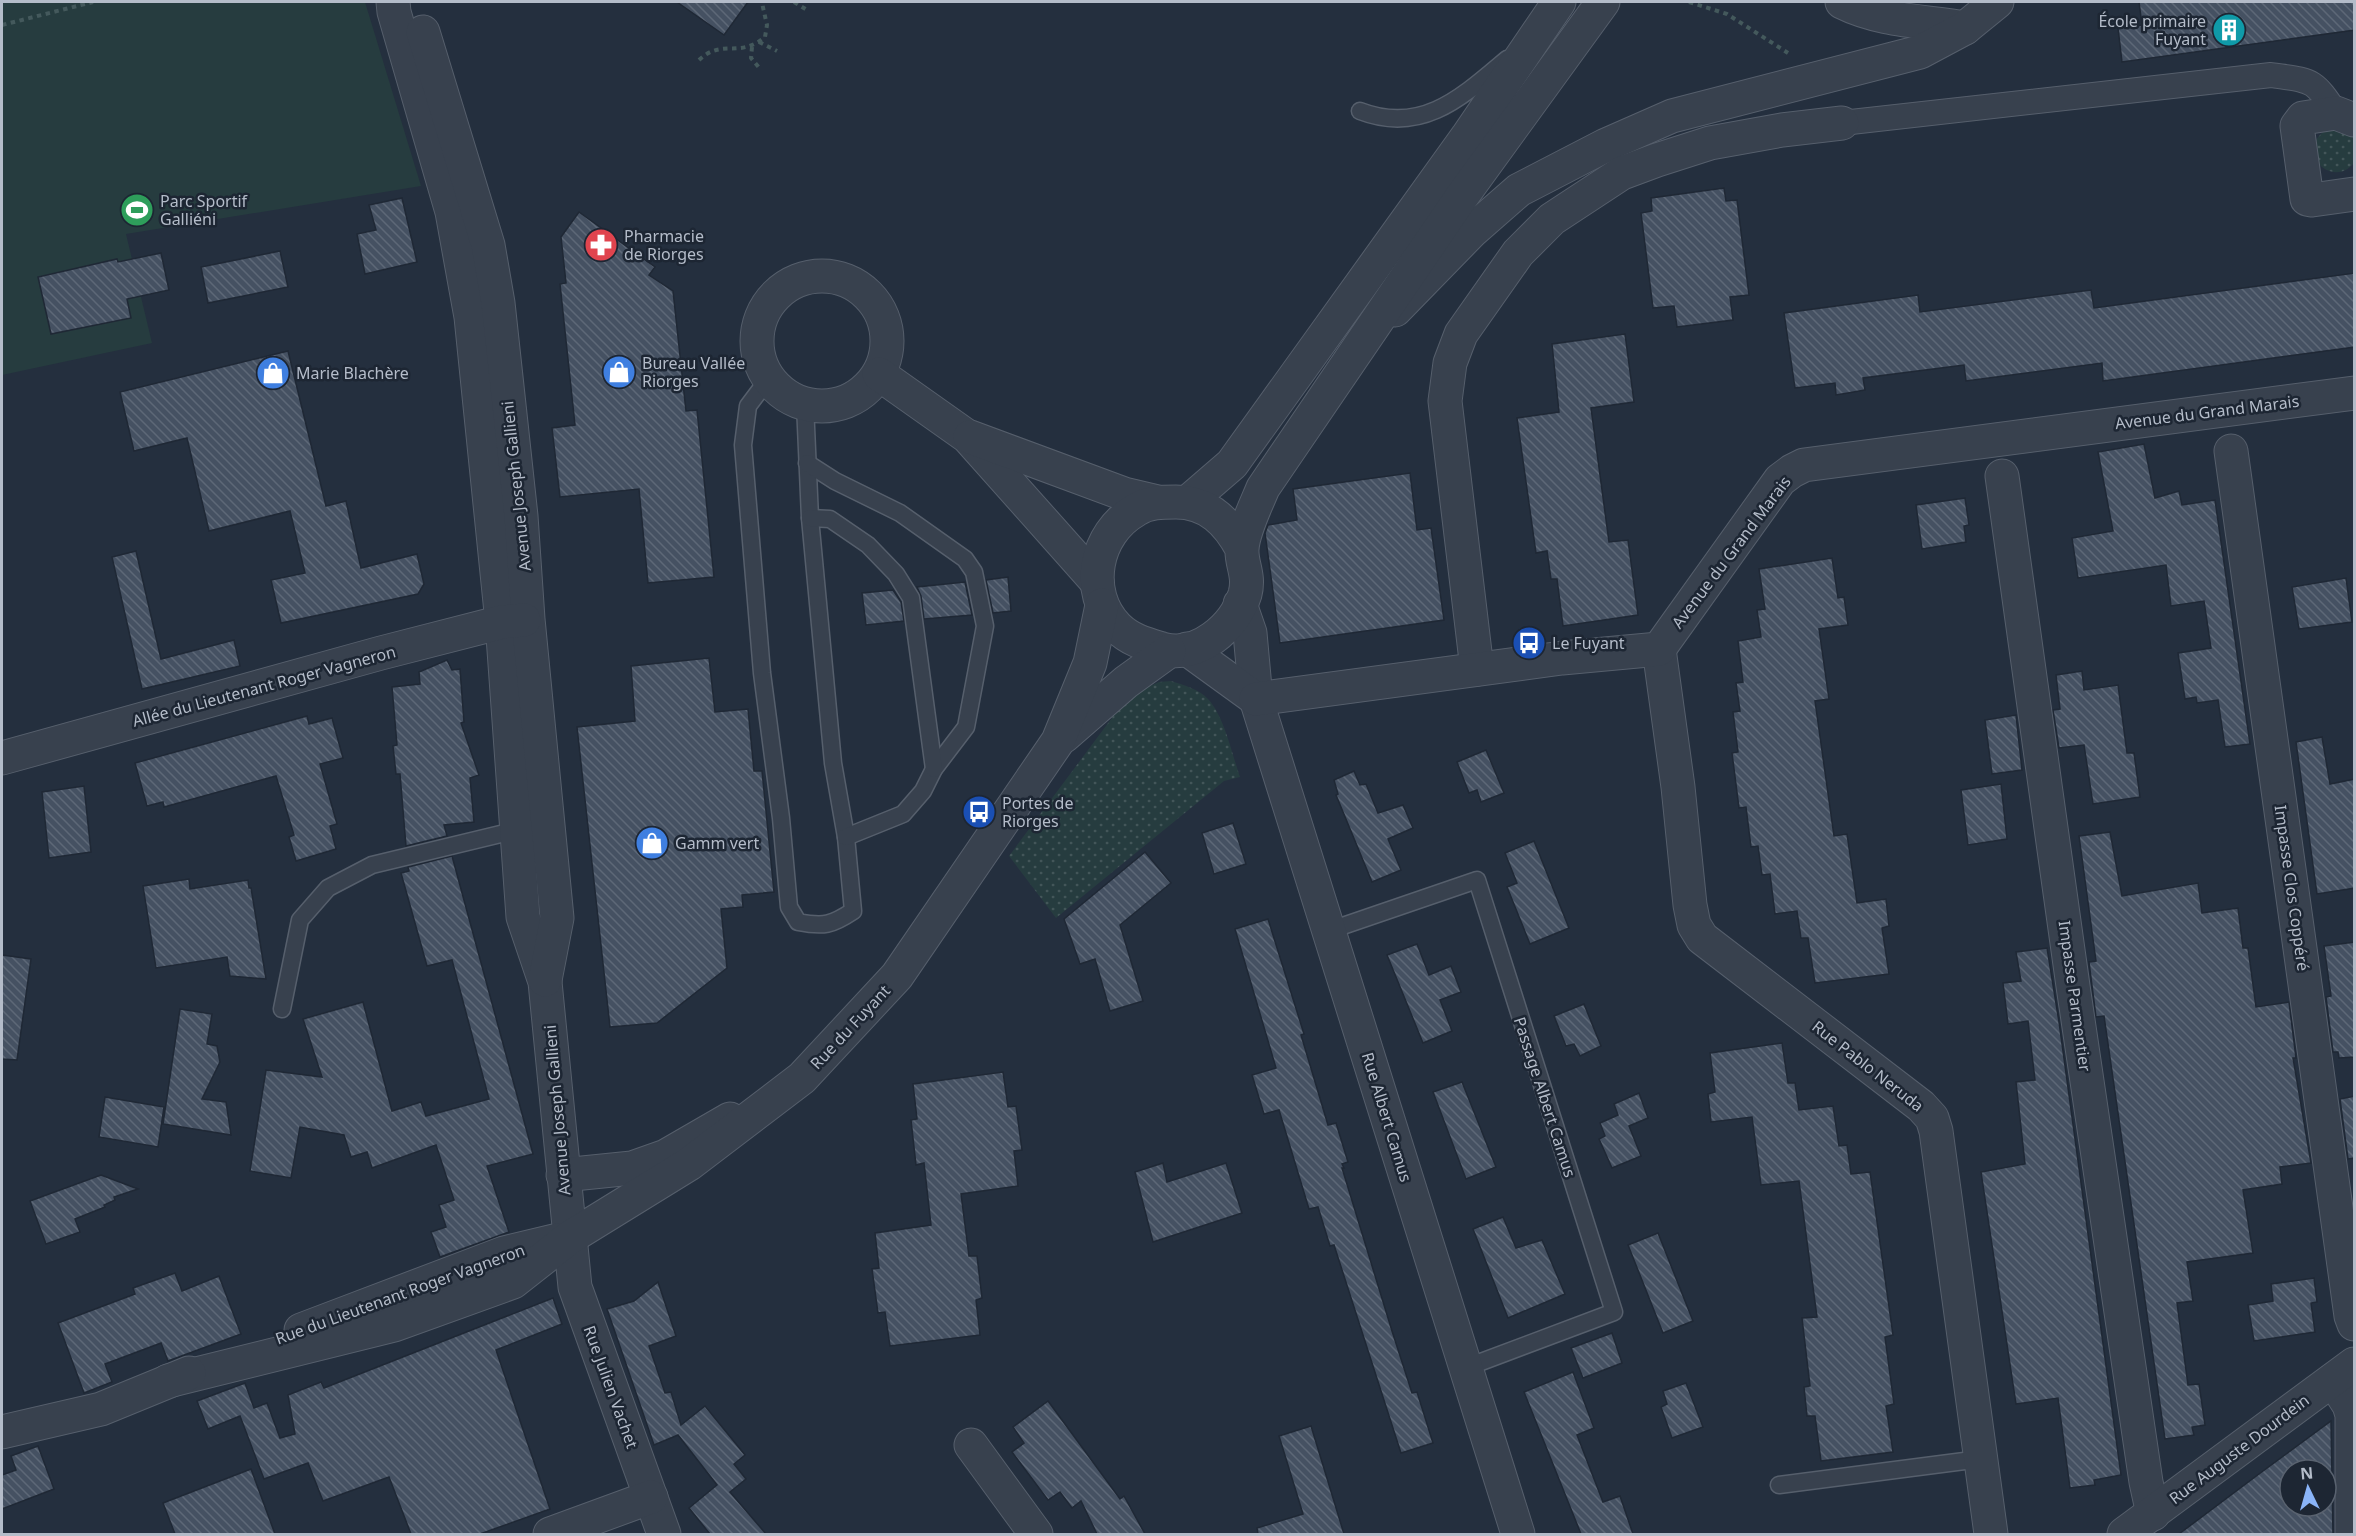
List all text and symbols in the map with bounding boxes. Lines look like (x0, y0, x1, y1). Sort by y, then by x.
place label: École primaire Fuyant (2098, 10, 2206, 50)
building icon: École primaire Fuyant (2211, 12, 2247, 48)
place label: Parc Sportif Galliéni (160, 190, 249, 230)
sports icon: Parc Sportif Galliéni (119, 192, 155, 228)
place label: Pharmacie de Riorges (624, 225, 704, 265)
pharmacy icon: Pharmacie de Riorges (583, 227, 619, 263)
place label: Bureau Vallée Riorges (642, 352, 745, 392)
shop icon: Bureau Vallée Riorges (601, 354, 637, 390)
shop icon: Marie Blachère (255, 355, 291, 391)
place label: Marie Blachère (296, 362, 409, 384)
street label: Avenue du Grand Marais (2114, 390, 2300, 434)
street label: Avenue Joseph Gallieni (496, 400, 536, 572)
street label: Avenue du Grand Marais (1666, 471, 1796, 633)
bus stop icon: Le Fuyant (1511, 625, 1547, 661)
place label: Le Fuyant (1552, 632, 1625, 654)
street label: Allée du Lieutenant Roger Vagneron (130, 640, 398, 732)
place label: Portes de Riorges (1002, 792, 1073, 832)
bus stop icon: Portes de Riorges (961, 794, 997, 830)
street label: Impasse Clos Coppéré (2269, 804, 2315, 972)
shop icon: Gamm vert (634, 825, 670, 861)
place label: Gamm vert (675, 832, 759, 854)
street label: Impasse Parmentier (2054, 919, 2097, 1073)
street label: Rue du Fuyant (805, 980, 895, 1074)
street label: Passage Albert Camus (1509, 1014, 1581, 1180)
street label: Rue Pablo Neruda (1808, 1015, 1928, 1117)
street label: Avenue Joseph Gallieni (539, 1024, 575, 1196)
street label: Rue Albert Camus (1357, 1050, 1417, 1184)
street label: Rue du Lieutenant Roger Vagneron (272, 1239, 528, 1349)
street label: Rue Julien Vachet (579, 1323, 644, 1452)
street label: Rue Auguste Dourdein (2165, 1389, 2313, 1509)
north arrow (2278, 1458, 2338, 1518)
text: N (2299, 1462, 2314, 1485)

